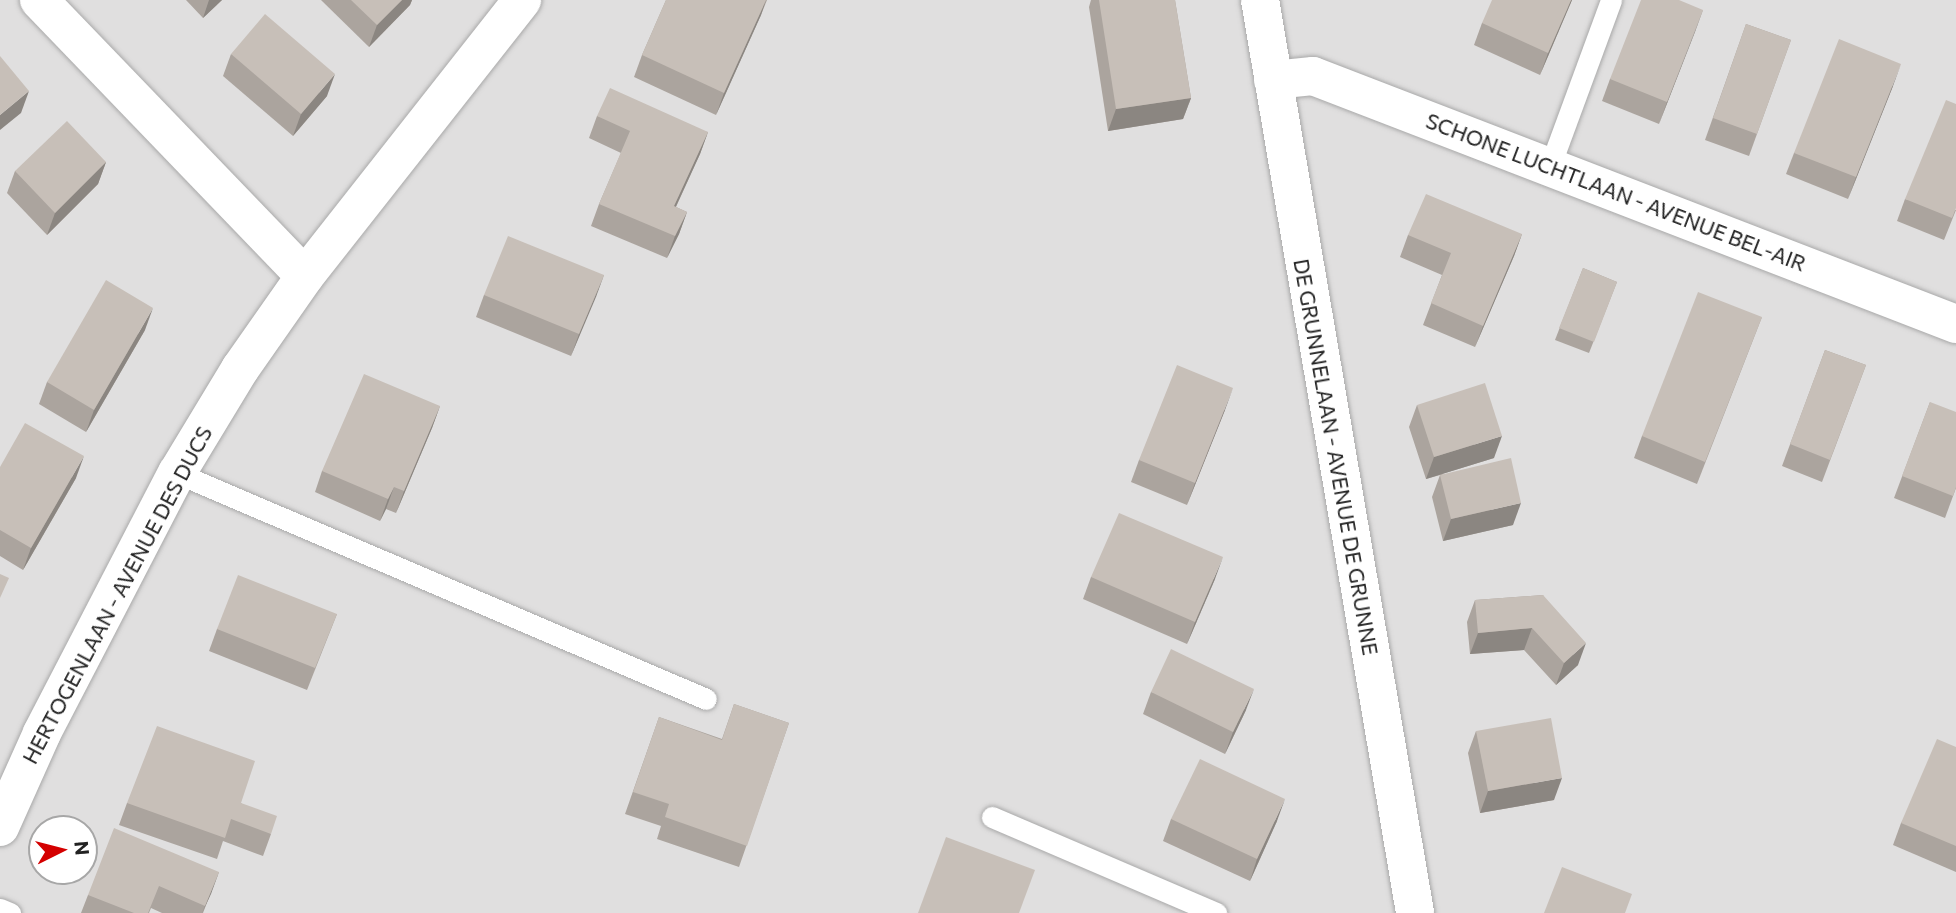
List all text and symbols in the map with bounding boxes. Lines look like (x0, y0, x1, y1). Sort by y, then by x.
street label: SCHONE LUCHTLAAN - AVENUE BEL-AIR (1423, 108, 1809, 276)
street label: DE GRUNNELAAN - AVENUE DE GRUNNE (1289, 257, 1383, 657)
street label: HERTOGENLAAN - AVENUE DES DUCS (17, 422, 217, 768)
north arrow (28, 815, 98, 885)
text: N (70, 840, 95, 856)

